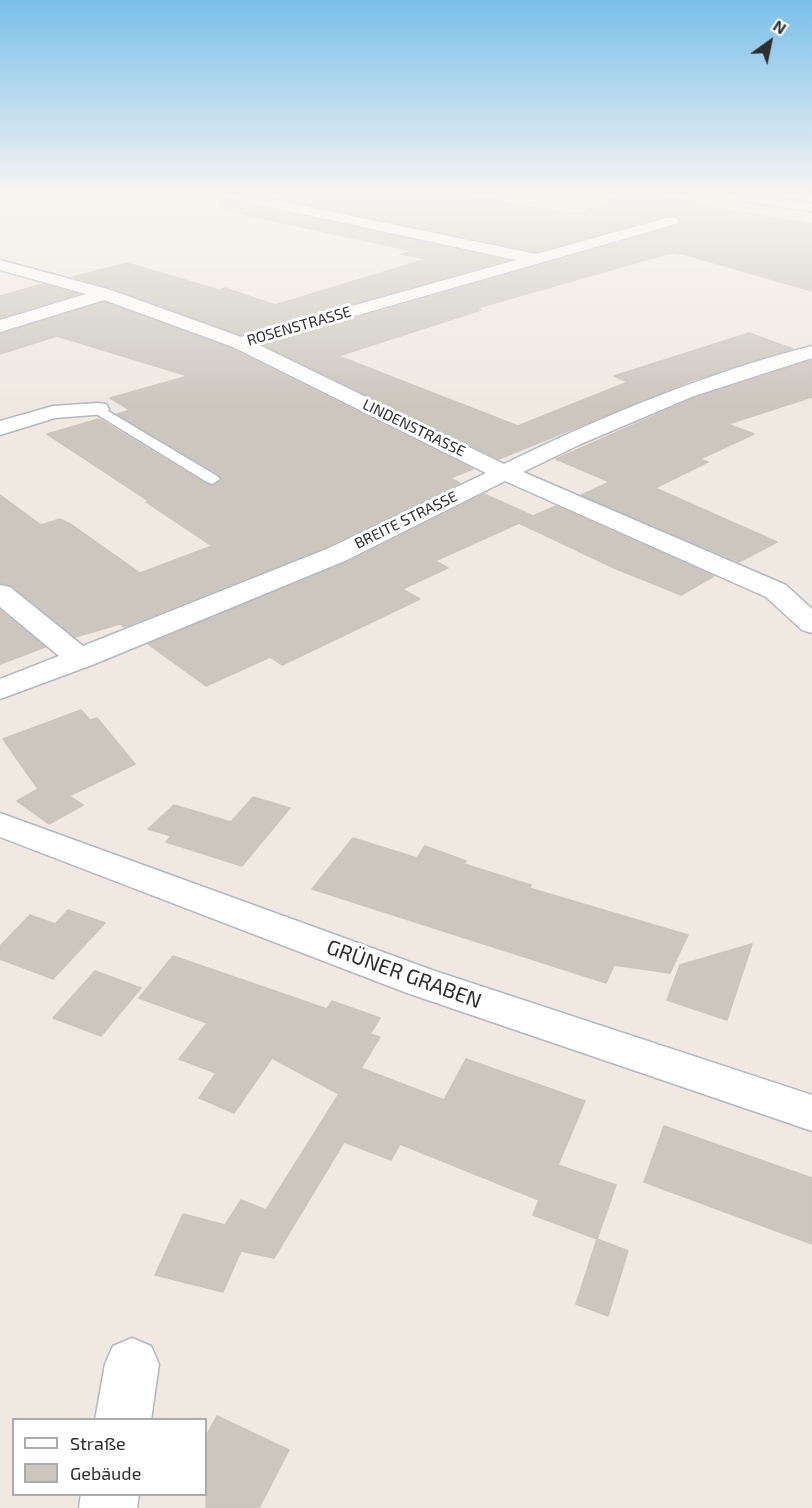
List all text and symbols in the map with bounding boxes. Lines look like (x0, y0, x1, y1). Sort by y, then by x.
north arrow (740, 12, 800, 72)
text: N (770, 15, 790, 38)
street label: ROSENSTRASSE (245, 303, 353, 349)
street label: LINDENSTRASSE (360, 395, 468, 461)
street label: BREITE STRASSE (352, 487, 460, 553)
street label: GRÜNER GRABEN (323, 934, 485, 1014)
legend (12, 1418, 207, 1496)
text: Straße (70, 1432, 126, 1454)
text: Gebäude (70, 1462, 141, 1484)

